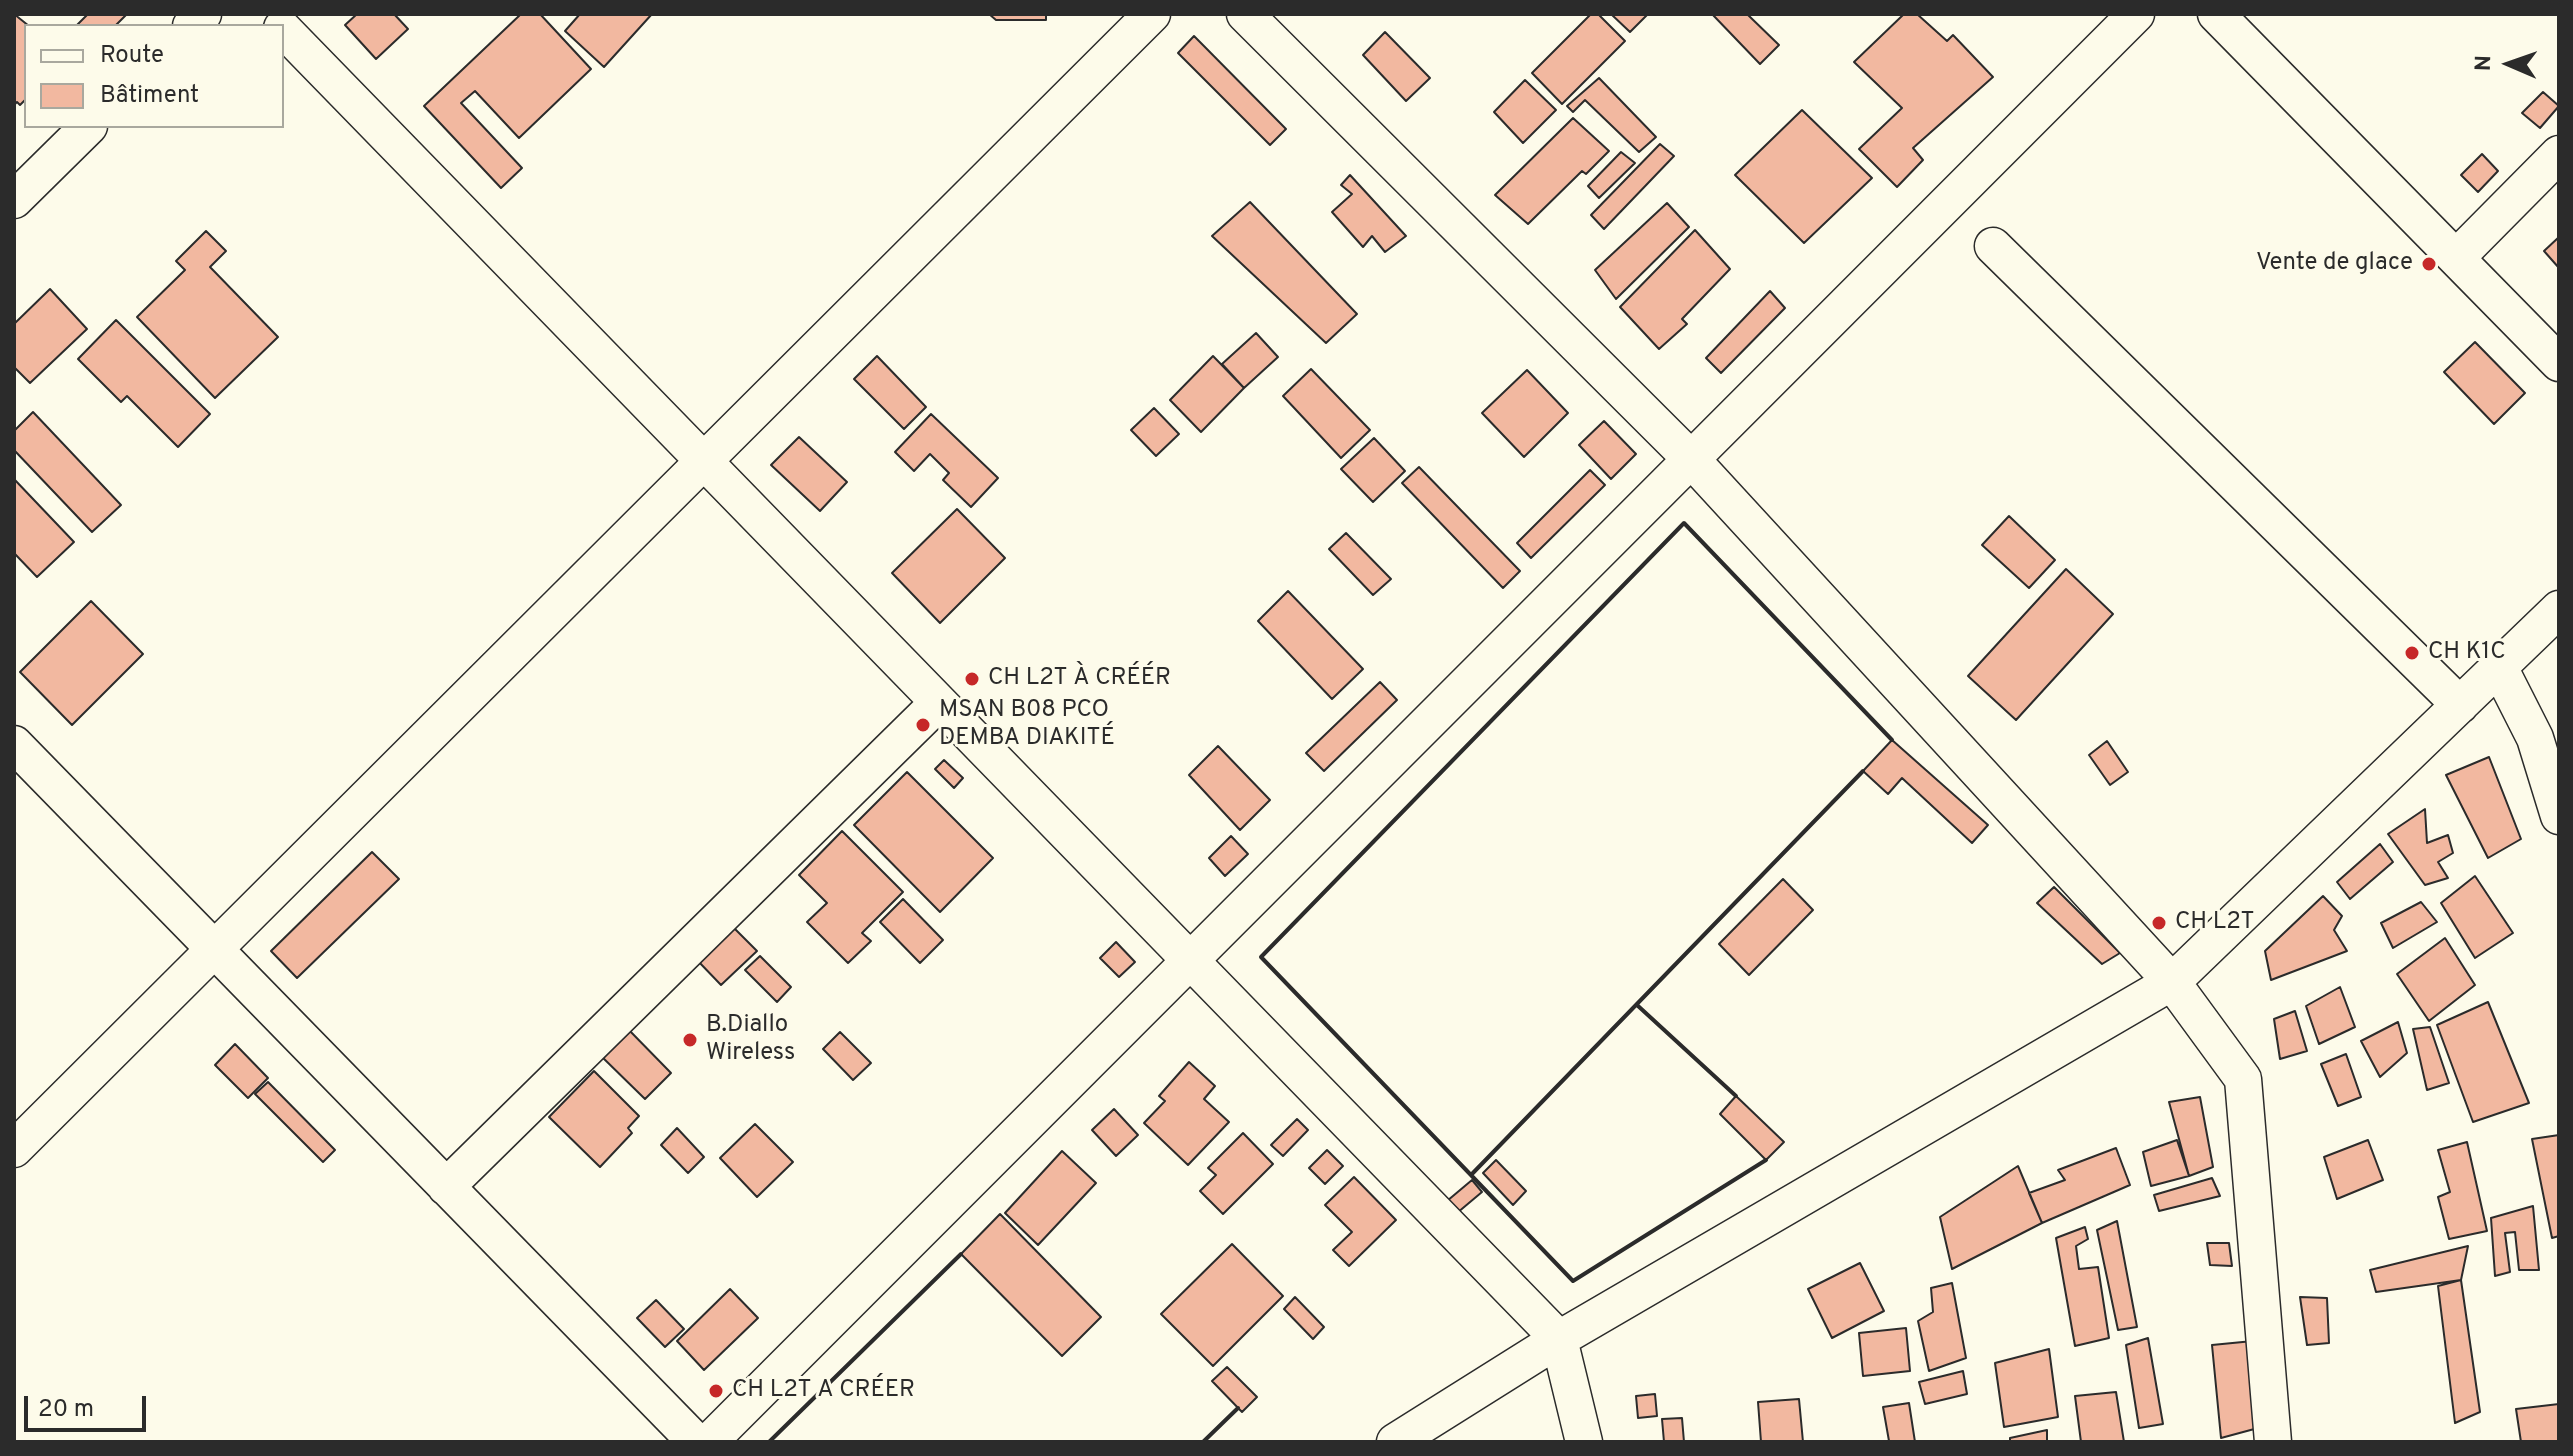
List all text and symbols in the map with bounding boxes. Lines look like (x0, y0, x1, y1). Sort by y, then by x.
legend (24, 24, 284, 128)
north arrow (2469, 24, 2549, 104)
text: Route (100, 41, 164, 71)
text: N (2471, 55, 2498, 72)
text: Bâtiment (100, 81, 199, 111)
place label: Vente de glace (2256, 250, 2413, 278)
marker: Vente de glace (2420, 255, 2438, 273)
place label: CH K1C (2428, 639, 2506, 667)
marker: CH K1C (2403, 644, 2421, 662)
place label: CH L2T À CRÉÉR (988, 665, 1171, 693)
marker: CH L2T À CRÉÉR (963, 670, 981, 688)
place label: MSAN B08 PCO DEMBA DIAKITÉ (939, 697, 1115, 753)
marker: MSAN B08 PCO DEMBA DIAKITÉ (914, 716, 932, 734)
place label: CH L2T (2175, 909, 2255, 937)
marker: CH L2T (2150, 914, 2168, 932)
place label: B.Diallo Wireless (706, 1012, 795, 1068)
marker: B.Diallo Wireless (681, 1031, 699, 1049)
place label: CH L2T A CRÉER (732, 1377, 915, 1405)
scale bar (28, 1380, 150, 1430)
marker: CH L2T A CRÉER (707, 1382, 725, 1400)
text: 20 m (38, 1395, 94, 1425)

